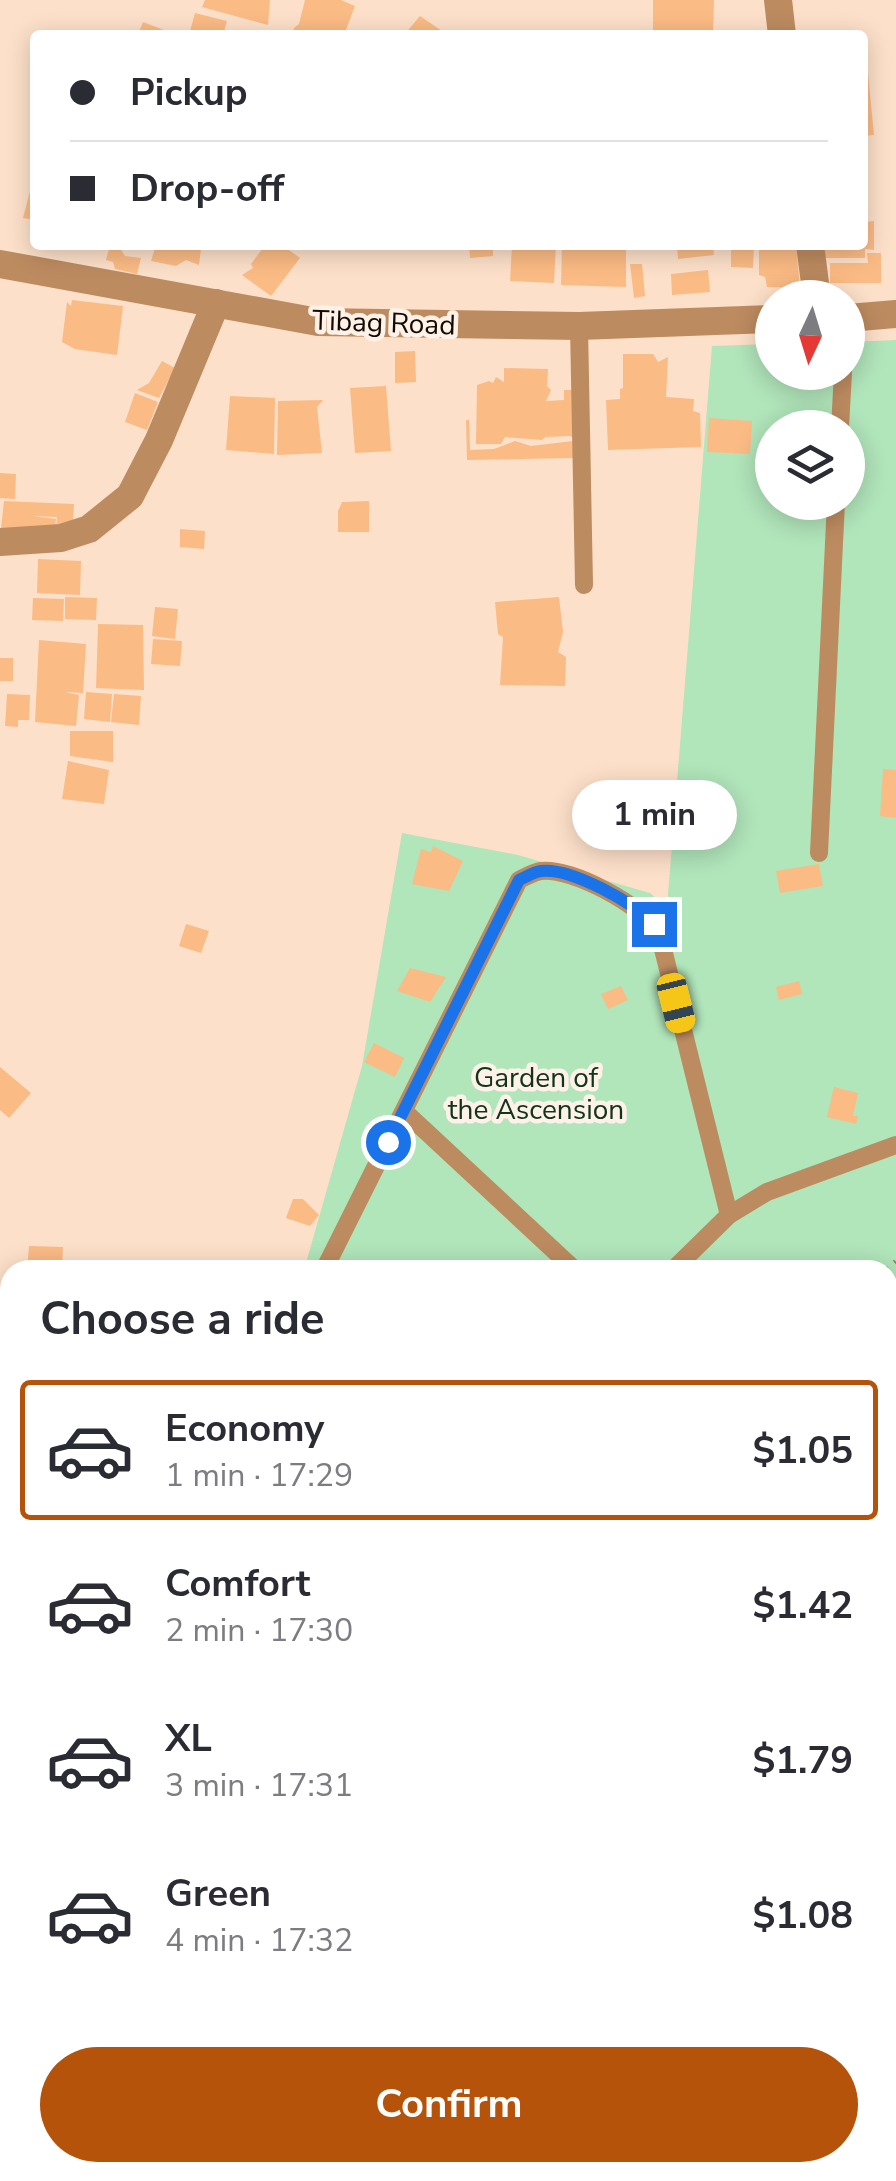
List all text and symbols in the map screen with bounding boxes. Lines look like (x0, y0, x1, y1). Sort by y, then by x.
text: Pickup (130, 67, 248, 118)
text: Drop-off (130, 163, 284, 214)
north arrow (755, 280, 865, 390)
map controls (755, 280, 865, 520)
street label: Tibag Road (312, 302, 456, 344)
button: layers (755, 410, 865, 520)
callout: 1 min (572, 779, 736, 849)
text: 1 min (613, 793, 696, 836)
route end (632, 902, 677, 947)
car (654, 970, 698, 1036)
park label: Garden of the Ascension (448, 1059, 624, 1129)
route start (366, 1120, 411, 1165)
text: Choose a ride (40, 1289, 325, 1350)
text: Economy (165, 1403, 324, 1454)
icon: car (45, 1405, 135, 1495)
text: $1.05 (752, 1425, 853, 1476)
text: 1 min · 17:29 (165, 1454, 353, 1497)
text: Comfort (165, 1558, 310, 1609)
icon: car (45, 1560, 135, 1650)
text: $1.42 (752, 1580, 853, 1631)
text: 2 min · 17:30 (165, 1609, 353, 1652)
text: XL (165, 1713, 212, 1764)
icon: car (45, 1715, 135, 1805)
text: $1.79 (752, 1735, 853, 1786)
text: 3 min · 17:31 (165, 1764, 353, 1807)
text: Green (165, 1868, 271, 1919)
icon: car (45, 1870, 135, 1960)
text: $1.08 (752, 1890, 853, 1941)
text: 4 min · 17:32 (165, 1919, 353, 1962)
button: Confirm (40, 2047, 858, 2162)

